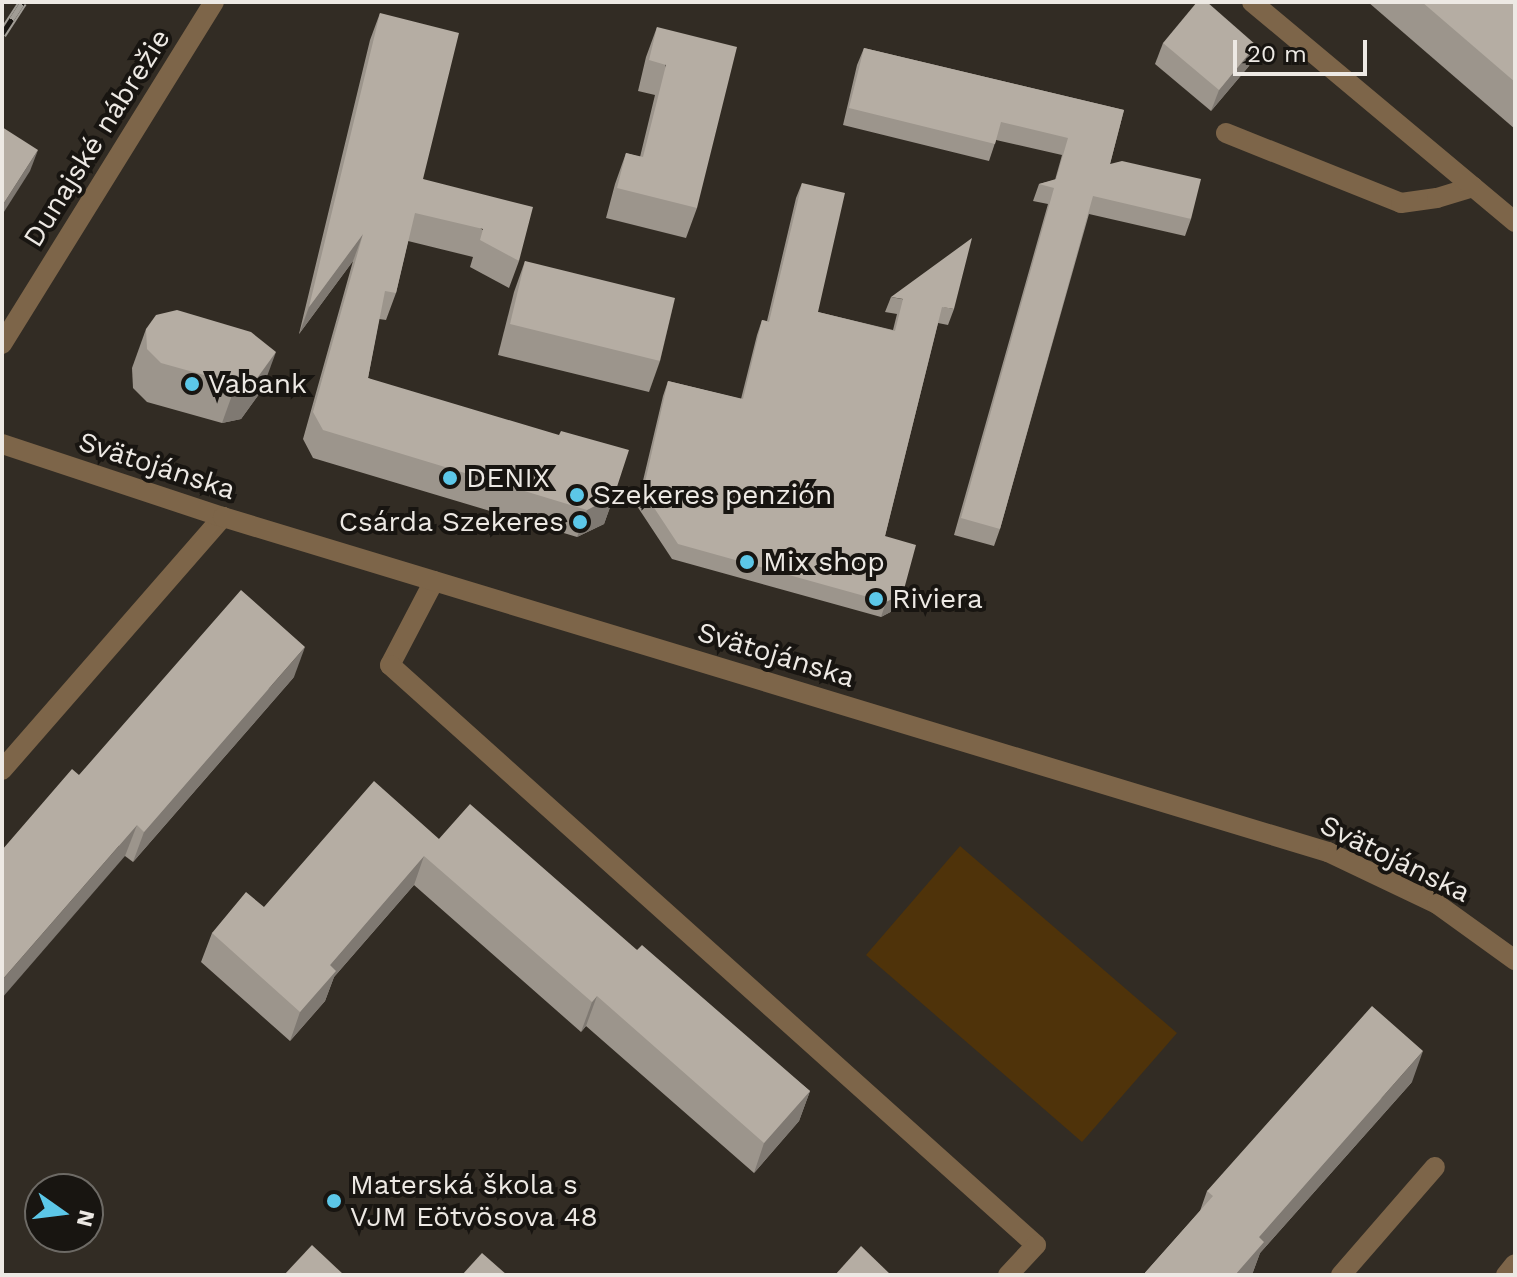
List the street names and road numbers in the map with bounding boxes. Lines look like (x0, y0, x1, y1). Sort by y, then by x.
street label: Dunajské nábrežie (16, 23, 178, 253)
street label: Svätojánska (74, 425, 240, 507)
street label: Svätojánska (693, 615, 859, 695)
street label: Svätojánska (1315, 808, 1475, 910)

